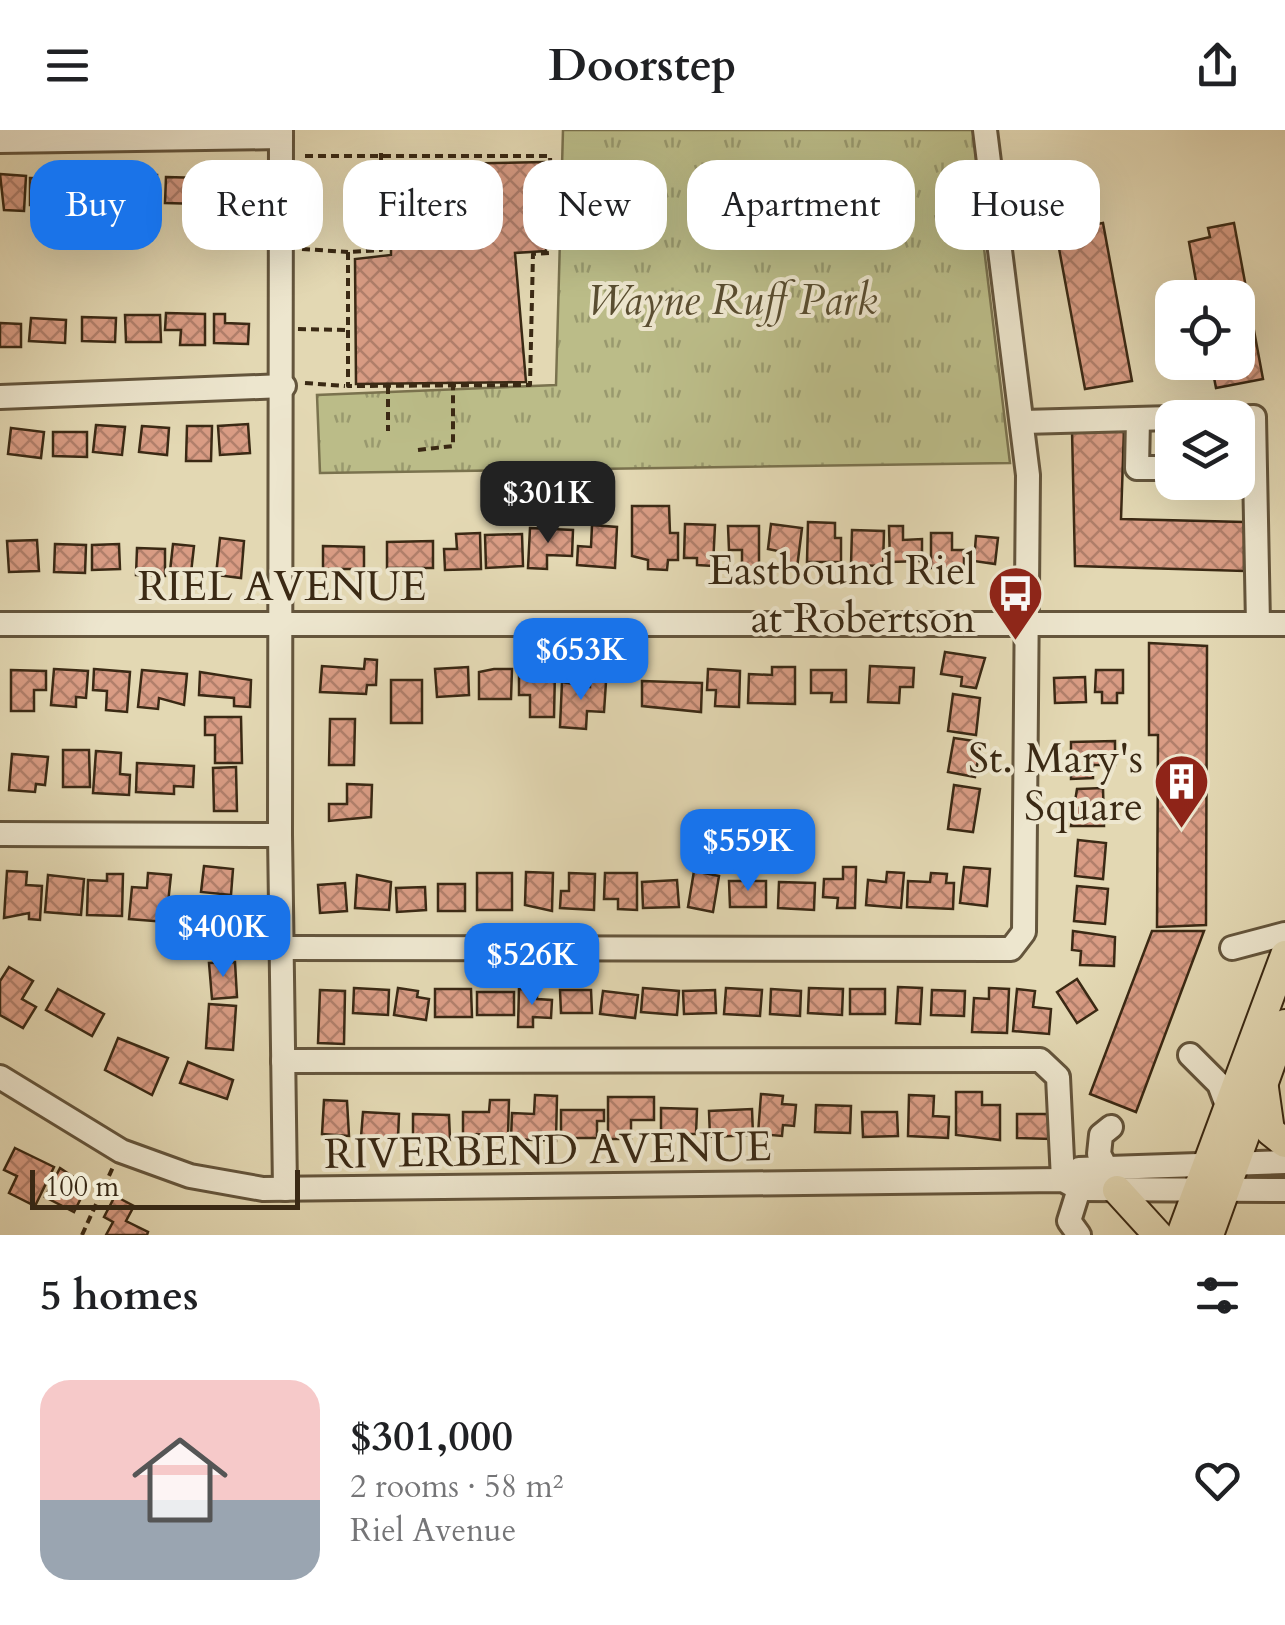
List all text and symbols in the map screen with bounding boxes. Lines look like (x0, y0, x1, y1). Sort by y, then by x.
text: Doorstep (548, 35, 737, 96)
icon: menu (40, 38, 95, 93)
icon: share (1190, 38, 1245, 93)
chip: Buy (30, 160, 162, 250)
chip: Rent (182, 160, 323, 250)
chip: Filters (343, 160, 503, 250)
chip: New (523, 160, 667, 250)
chip: Apartment (687, 160, 915, 250)
chip: House (935, 160, 1100, 250)
park label: Wayne Ruff Park (587, 272, 878, 329)
map controls (1155, 280, 1255, 500)
button: locate (1155, 280, 1255, 380)
button: layers (1155, 400, 1255, 500)
pin: $301K (478, 461, 618, 546)
text: $301K (502, 471, 594, 515)
place label: Eastbound Riel at Robertson (708, 542, 976, 647)
street label: RIEL AVENUE (138, 558, 426, 615)
bus stop icon: Eastbound Riel at Robertson (985, 563, 1045, 642)
pin: $653K (511, 618, 651, 703)
text: $653K (535, 628, 627, 672)
place label: St. Mary's Square (968, 730, 1143, 835)
building icon: St. Mary's Square (1152, 751, 1212, 830)
pin: $559K (678, 809, 818, 894)
text: $559K (702, 819, 794, 863)
pin: $400K (153, 895, 293, 980)
text: $400K (177, 905, 269, 949)
pin: $526K (462, 923, 602, 1008)
text: $526K (486, 933, 578, 977)
street label: RIVERBEND AVENUE (324, 1118, 772, 1183)
scale bar (30, 1165, 300, 1210)
text: 100 m (45, 1168, 119, 1206)
text: 5 homes (40, 1267, 198, 1324)
icon: filters (1190, 1268, 1245, 1323)
text: $301,000 (350, 1408, 513, 1465)
icon: home (120, 1420, 240, 1540)
icon: heart (1190, 1453, 1245, 1508)
text: 2 rooms · 58 m² (350, 1465, 563, 1509)
text: Riel Avenue (350, 1509, 516, 1553)

